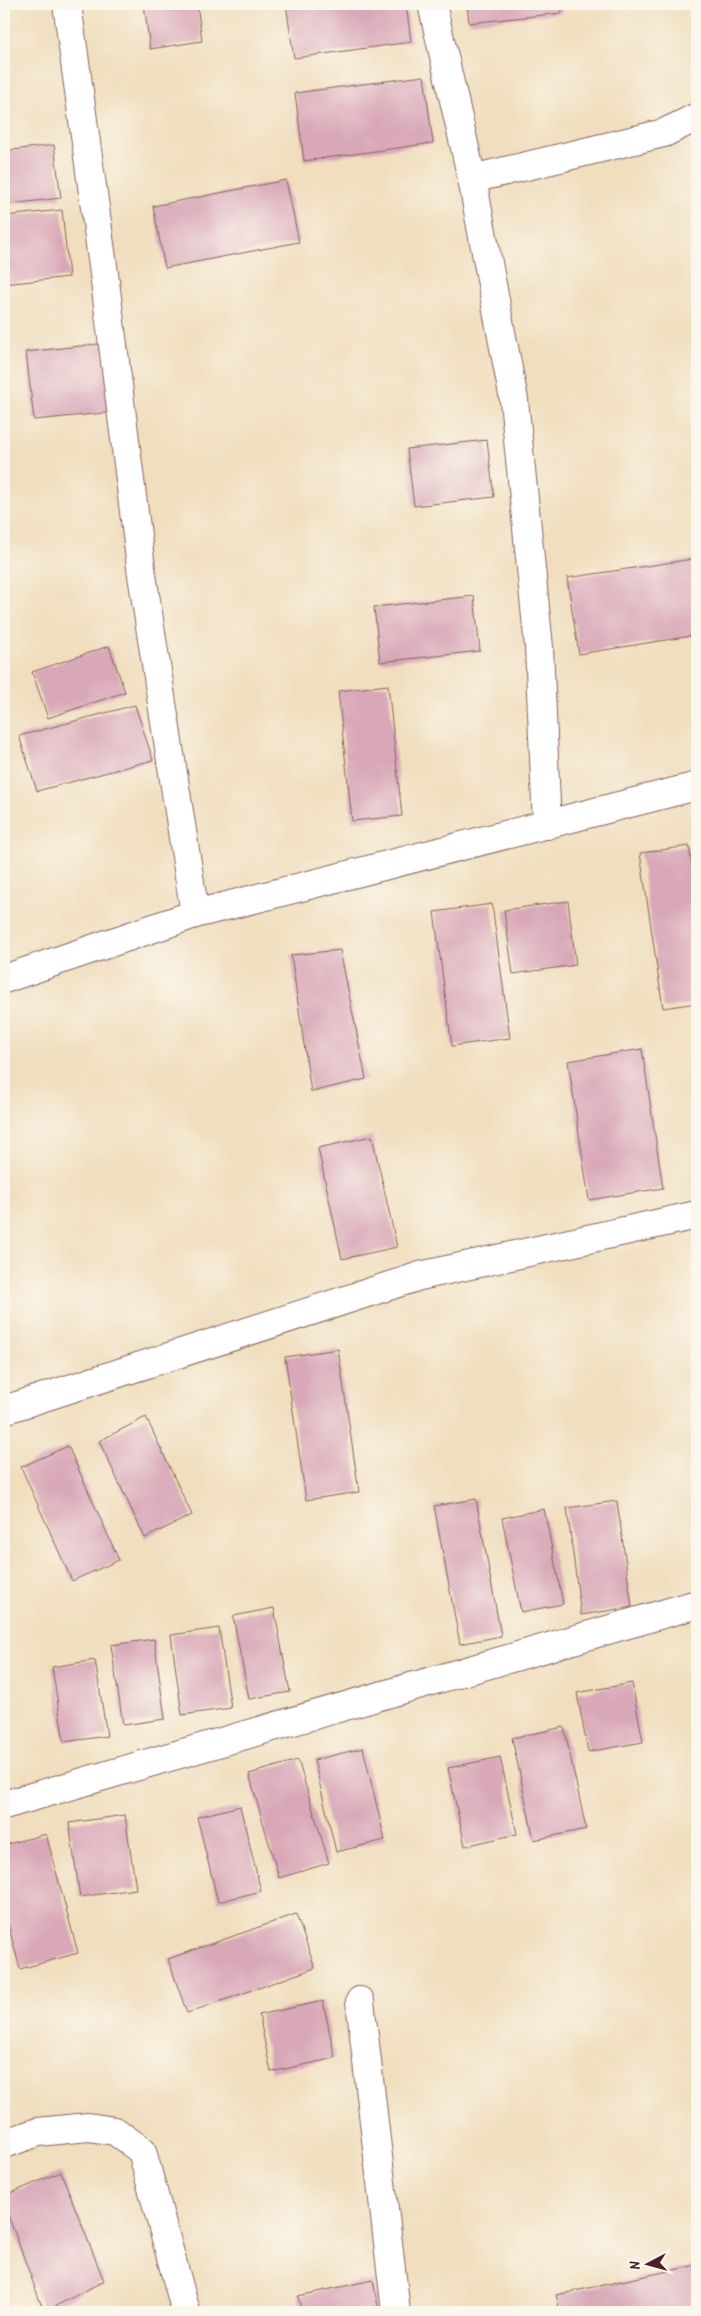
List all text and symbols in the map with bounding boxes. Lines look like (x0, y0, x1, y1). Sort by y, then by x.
north arrow (624, 2238, 674, 2288)
text: N (625, 2260, 647, 2271)

